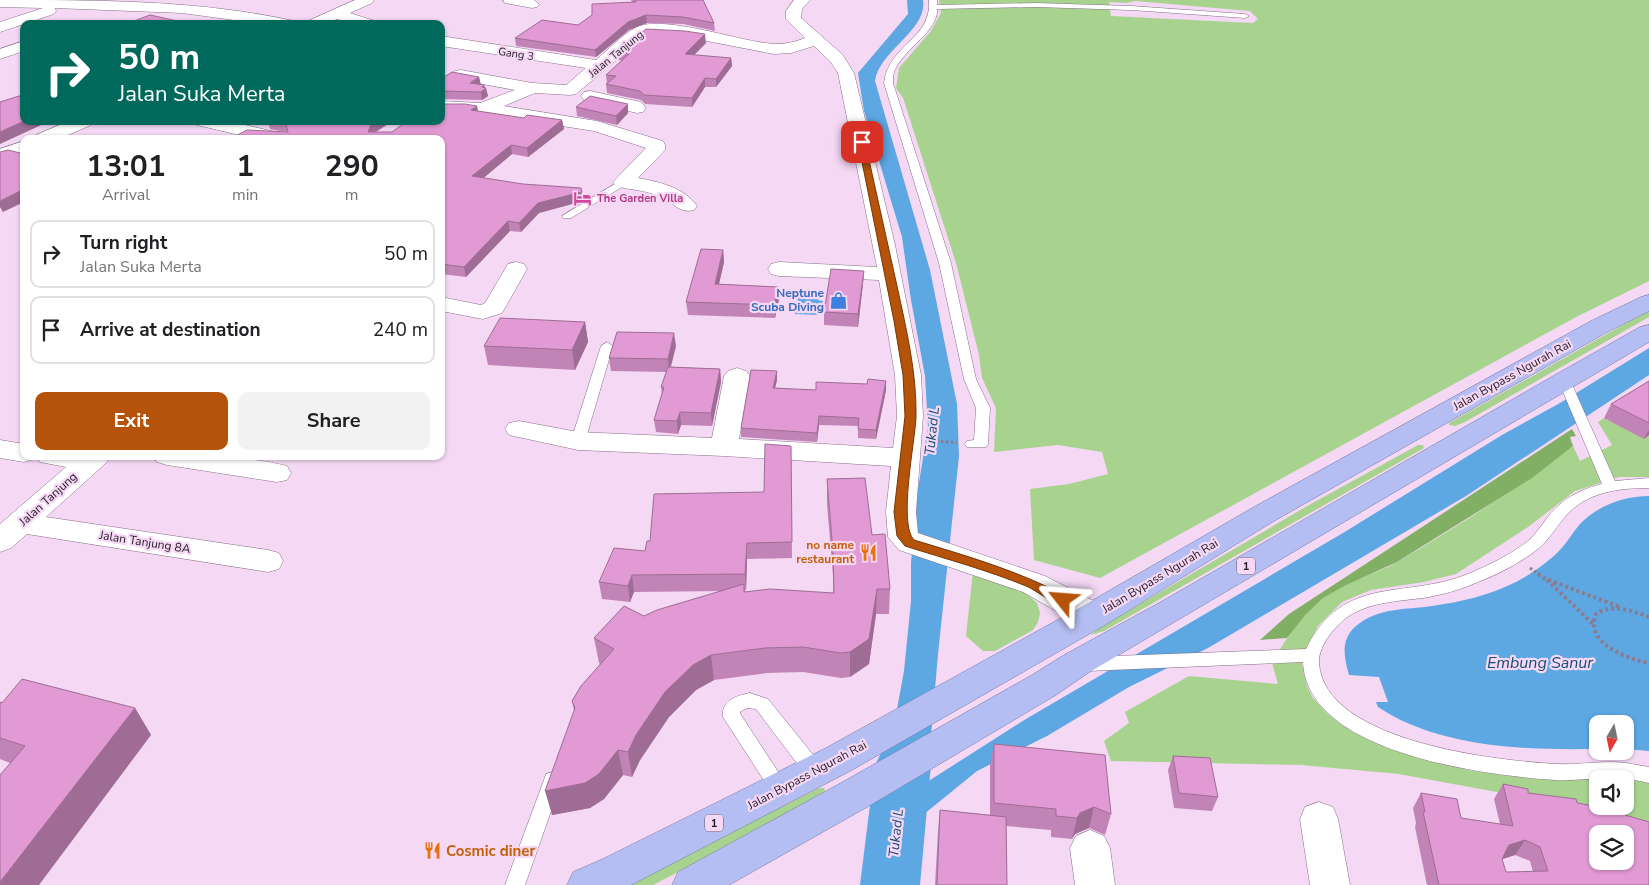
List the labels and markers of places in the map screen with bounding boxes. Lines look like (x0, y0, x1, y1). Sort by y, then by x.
pin (841, 121, 883, 163)
hotel icon: The Garden Villa (573, 188, 593, 208)
place label: The Garden Villa (597, 191, 683, 206)
place label: Neptune Scuba Diving (751, 285, 824, 315)
shop icon: Neptune Scuba Diving (828, 290, 848, 310)
place label: no name restaurant (796, 537, 854, 567)
restaurant icon: no name restaurant (858, 542, 878, 562)
restaurant icon: Cosmic diner (422, 841, 442, 861)
place label: Cosmic diner (446, 841, 535, 861)

